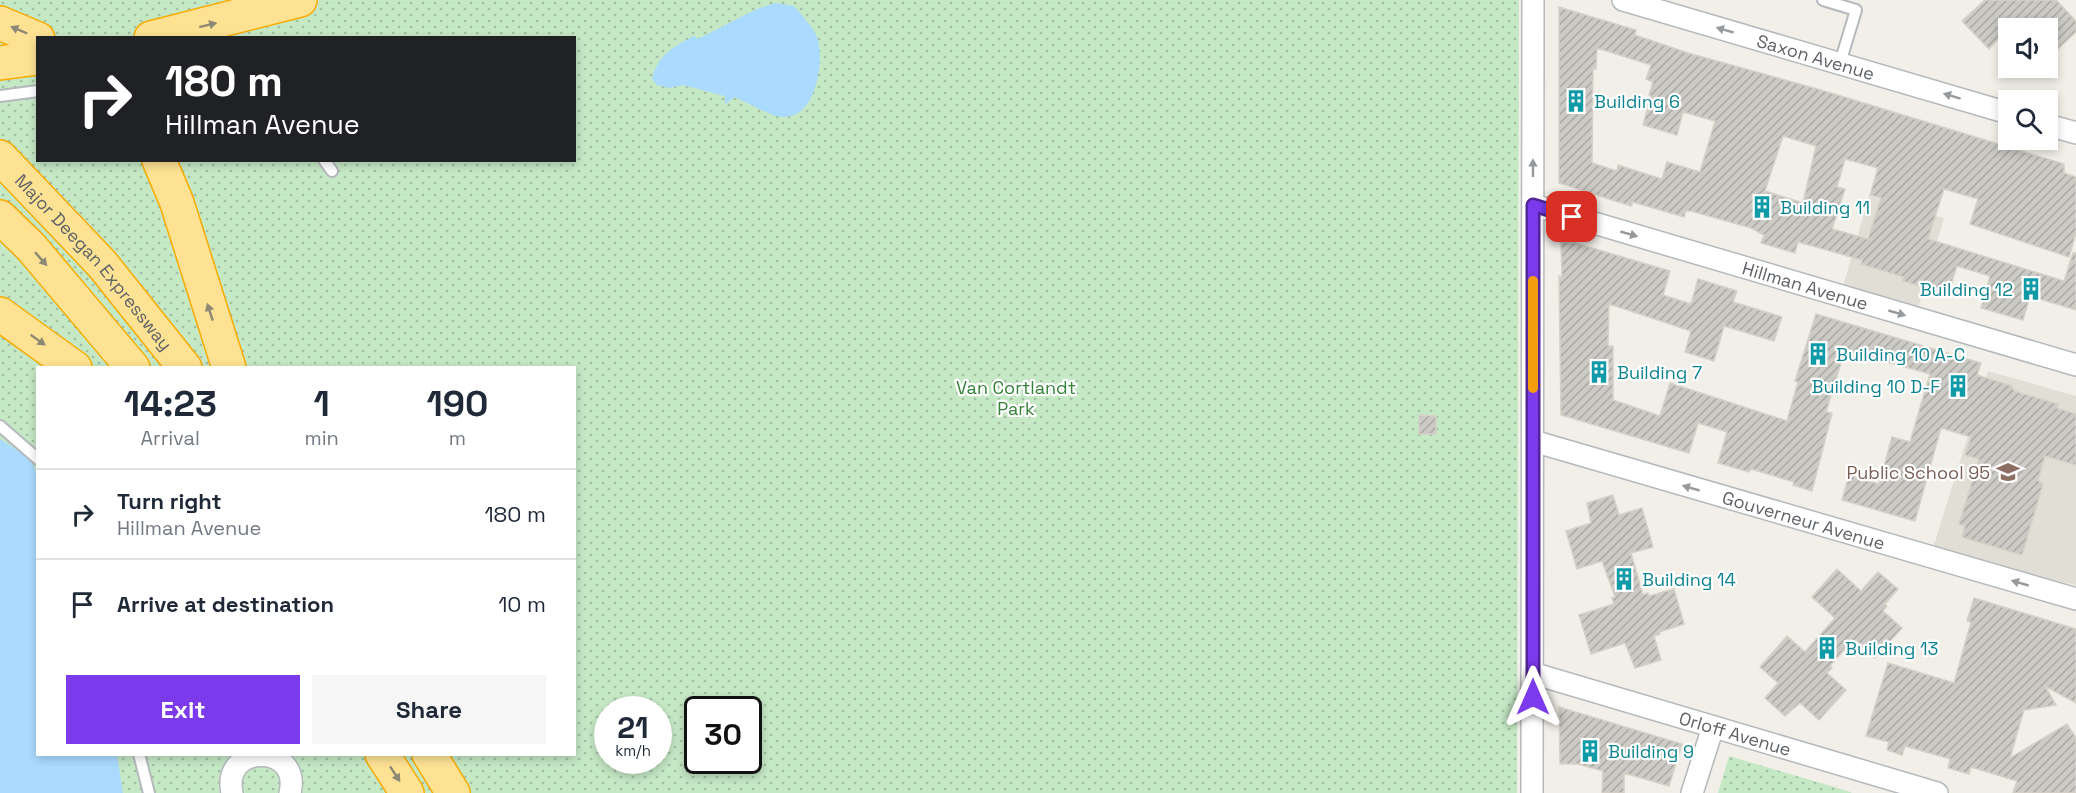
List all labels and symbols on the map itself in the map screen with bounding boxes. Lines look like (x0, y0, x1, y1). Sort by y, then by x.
one-way arrow (198, 19, 217, 29)
one-way arrow (10, 25, 28, 35)
one-way arrow (1716, 25, 1734, 34)
street label: Saxon Avenue (1754, 28, 1877, 85)
building icon: Building 6 (1563, 88, 1589, 114)
place label: Building 6 (1594, 90, 1680, 113)
one-way arrow (1943, 91, 1961, 100)
one-way arrow (1528, 158, 1538, 177)
street label: Major Deegan Expressway (10, 169, 178, 355)
pin (1546, 191, 1597, 242)
building icon: Building 11 (1749, 194, 1775, 220)
place label: Building 11 (1780, 196, 1870, 219)
one-way arrow (1620, 230, 1638, 239)
one-way arrow (34, 251, 47, 266)
street label: Hillman Avenue (1740, 256, 1871, 315)
building icon: Building 12 (2018, 276, 2044, 302)
place label: Building 12 (1920, 278, 2013, 301)
one-way arrow (205, 303, 214, 321)
one-way arrow (1888, 309, 1906, 318)
one-way arrow (30, 334, 46, 345)
building icon: Building 10 A-C (1805, 341, 1831, 367)
place label: Building 10 A-C (1836, 343, 1965, 366)
building icon: Building 7 (1586, 359, 1612, 385)
place label: Building 7 (1617, 361, 1702, 384)
building icon: Building 10 D-F (1945, 373, 1971, 399)
place label: Building 10 D-F (1812, 375, 1940, 398)
park label: Van Cortlandt Park (956, 376, 1076, 420)
school or university icon: Public School 95 (1995, 459, 2021, 485)
place label: Public School 95 (1846, 461, 1990, 484)
one-way arrow (1682, 483, 1700, 492)
street label: Gouverneur Avenue (1720, 485, 1888, 554)
building icon: Building 14 (1611, 566, 1637, 592)
place label: Building 14 (1642, 568, 1736, 591)
one-way arrow (2011, 578, 2029, 587)
building icon: Building 13 (1814, 635, 1840, 661)
place label: Building 13 (1845, 637, 1938, 660)
position arrow (1501, 665, 1565, 729)
speed limit sign: 30 (684, 696, 762, 774)
street label: Orloff Avenue (1676, 706, 1794, 761)
building icon: Building 9 (1577, 738, 1603, 764)
place label: Building 9 (1608, 740, 1694, 763)
one-way arrow (389, 766, 400, 782)

